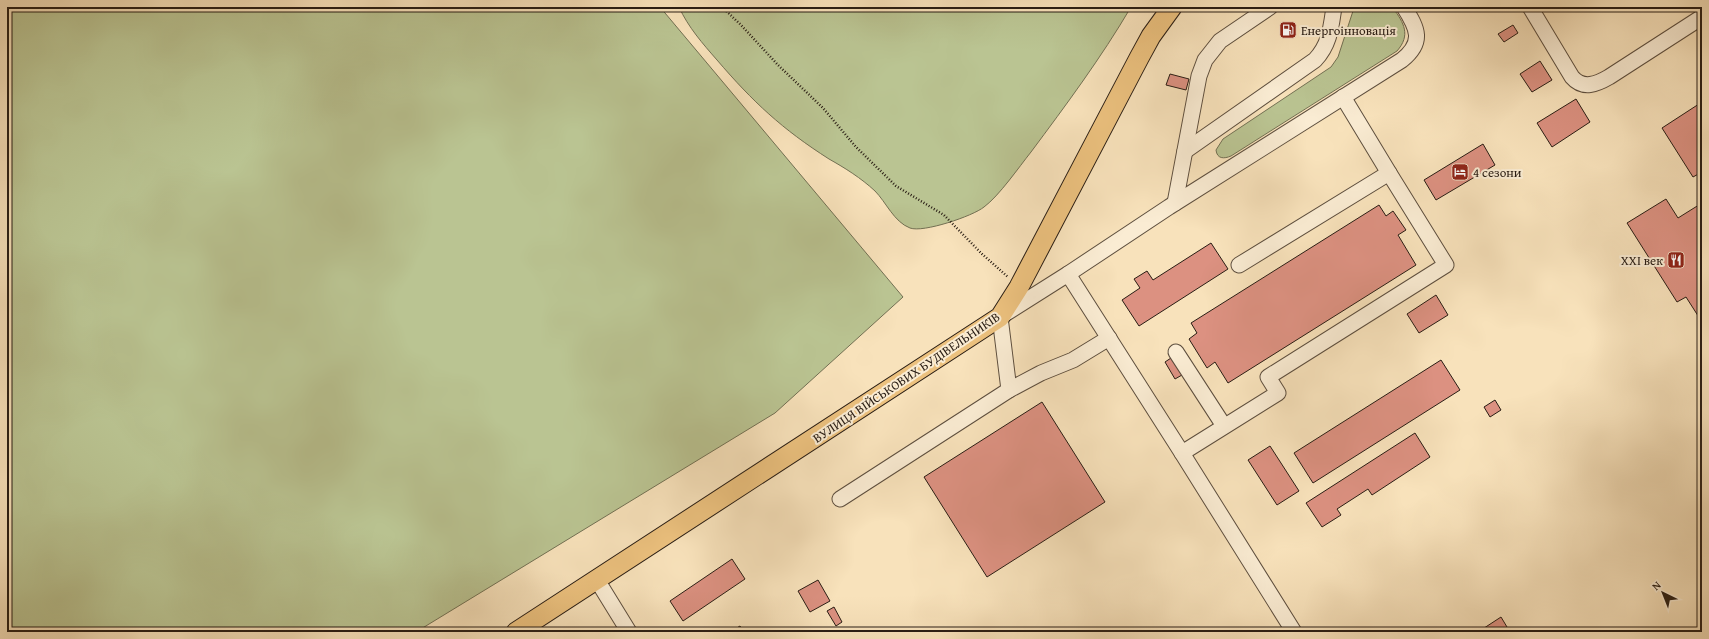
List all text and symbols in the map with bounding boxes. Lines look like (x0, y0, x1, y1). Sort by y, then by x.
fuel station icon: Енергоінновація (1278, 20, 1298, 40)
place label: Енергоінновація (1301, 21, 1396, 40)
hotel icon: 4 сезони (1450, 162, 1470, 182)
place label: 4 сезони (1473, 163, 1522, 182)
restaurant icon: XXI век (1666, 250, 1686, 270)
place label: XXI век (1621, 251, 1663, 270)
street label: ВУЛИЦЯ ВІЙСЬКОВИХ БУДІВЕЛЬНИКІВ (809, 307, 1004, 447)
north arrow (1643, 573, 1683, 613)
text: N (1648, 577, 1665, 594)

